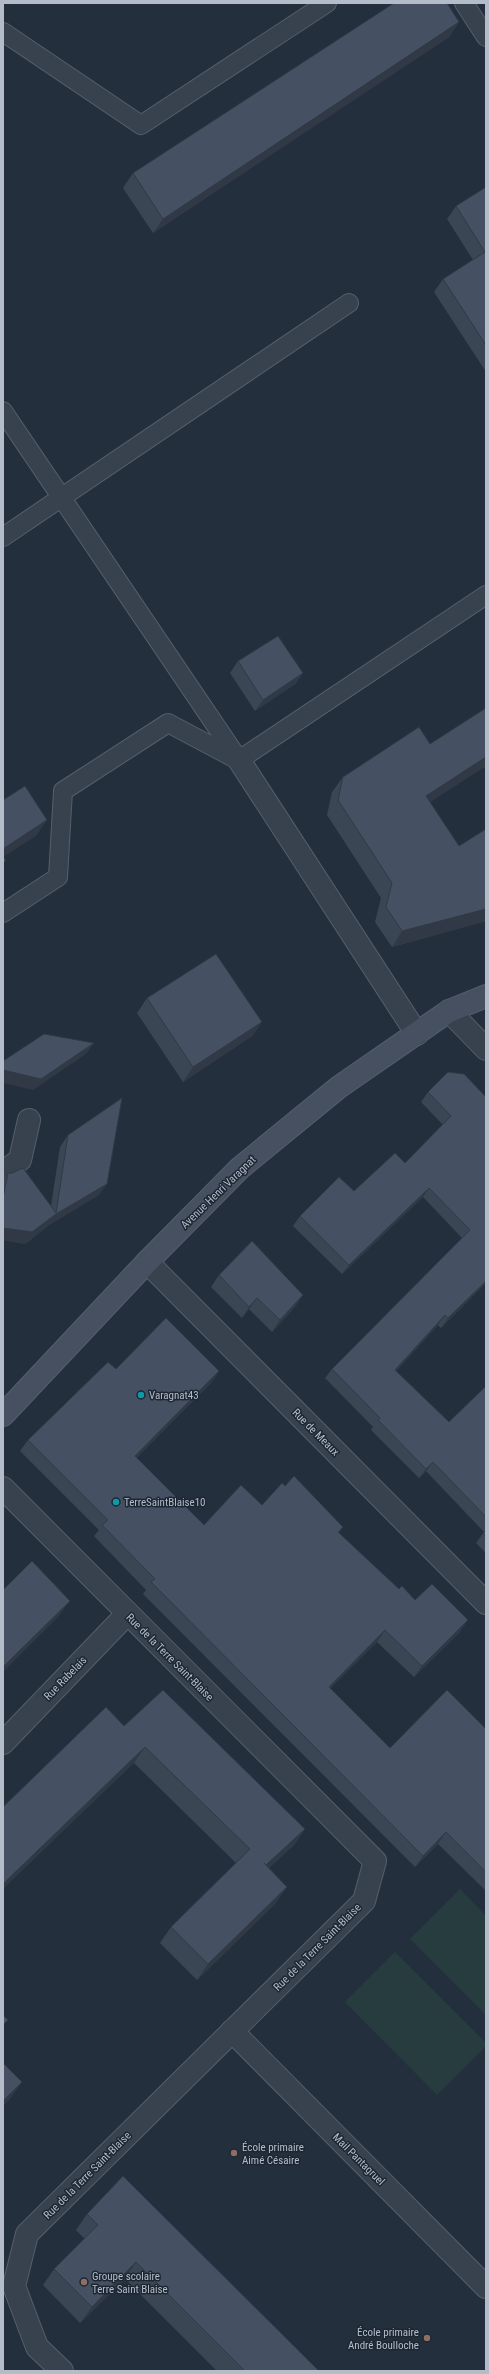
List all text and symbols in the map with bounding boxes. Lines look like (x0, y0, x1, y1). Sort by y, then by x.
street label: Avenue Henri Varagnat (178, 1153, 258, 1231)
place label: Varagnat43 (149, 1389, 199, 1402)
marker: Varagnat43 (136, 1390, 146, 1400)
street label: Rue de Meaux (290, 1406, 342, 1459)
place label: TerreSaintBlaise10 (124, 1496, 206, 1509)
marker: TerreSaintBlaise10 (111, 1497, 121, 1507)
street label: Rue de la Terre Saint-Blaise (123, 1611, 216, 1704)
street label: Rue Rabelais (41, 1654, 89, 1703)
street label: Rue de la Terre Saint-Blaise (271, 1901, 364, 1994)
street label: Rue de la Terre Saint-Blaise (41, 2129, 134, 2222)
street label: Mail Pantagruel (330, 2131, 387, 2188)
place label: École primaire Aimé Césaire (242, 2141, 304, 2167)
marker: École primaire Aimé Césaire (229, 2148, 239, 2158)
place label: Groupe scolaire Terre Saint Blaise (92, 2270, 168, 2296)
marker: Groupe scolaire Terre Saint Blaise (79, 2277, 89, 2287)
place label: École primaire André Boulloche (348, 2326, 419, 2352)
marker: École primaire André Boulloche (422, 2333, 432, 2343)

